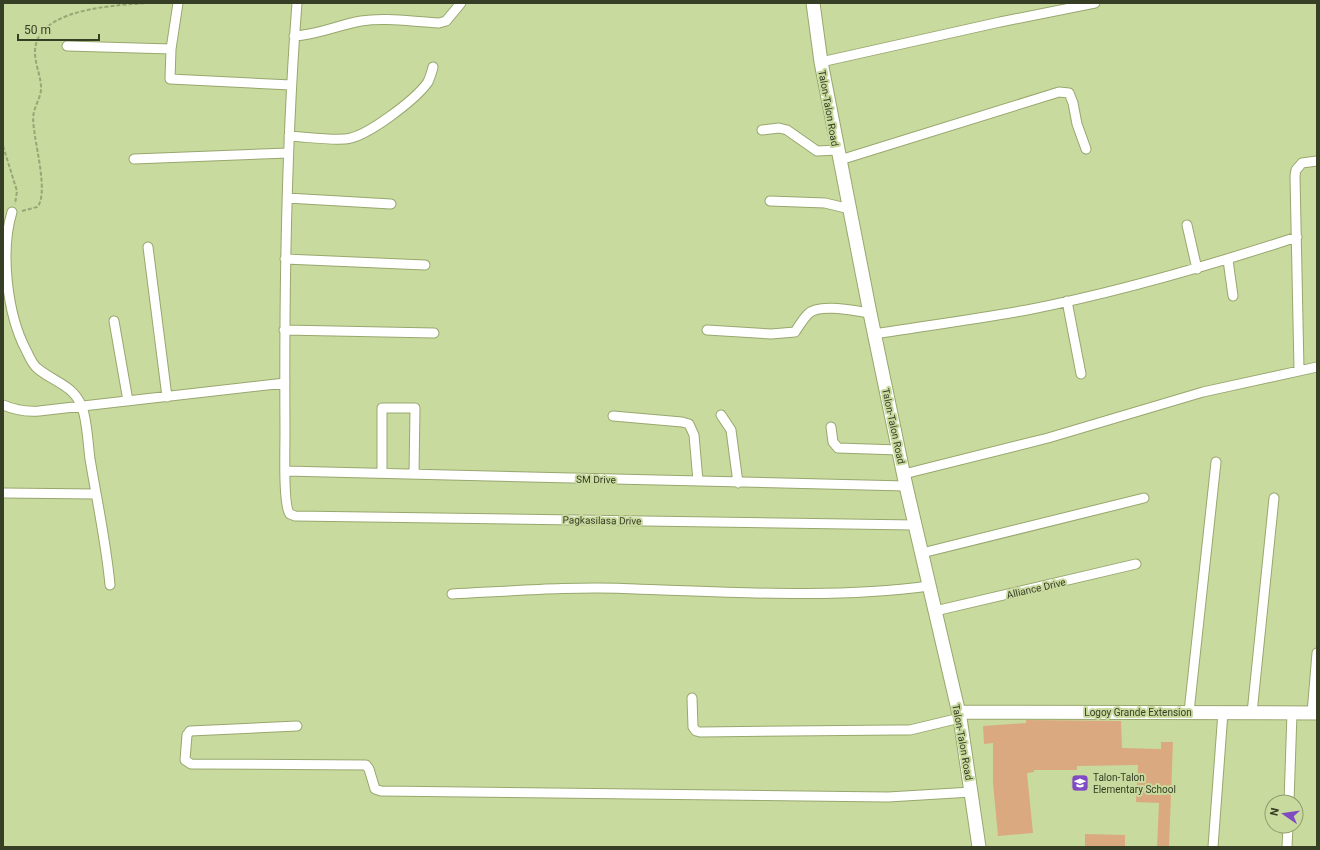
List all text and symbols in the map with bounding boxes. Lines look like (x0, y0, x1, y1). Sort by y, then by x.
scale bar (18, 16, 99, 42)
text: 50 m (24, 23, 51, 37)
street label: Talon-Talon Road (816, 69, 841, 147)
street label: Talon-Talon Road (880, 387, 907, 465)
street label: SM Drive (576, 474, 616, 485)
street label: Pagkasilasa Drive (562, 514, 641, 527)
street label: Alliance Drive (1006, 576, 1067, 601)
street label: Talon-Talon Road (950, 703, 975, 781)
street label: Logoy Grande Extension (1084, 707, 1192, 718)
place label: Talon-Talon Elementary School (1093, 772, 1176, 795)
school or university icon: Talon-Talon Elementary School (1070, 773, 1090, 793)
north arrow (1264, 794, 1304, 834)
text: N (1268, 806, 1282, 817)

